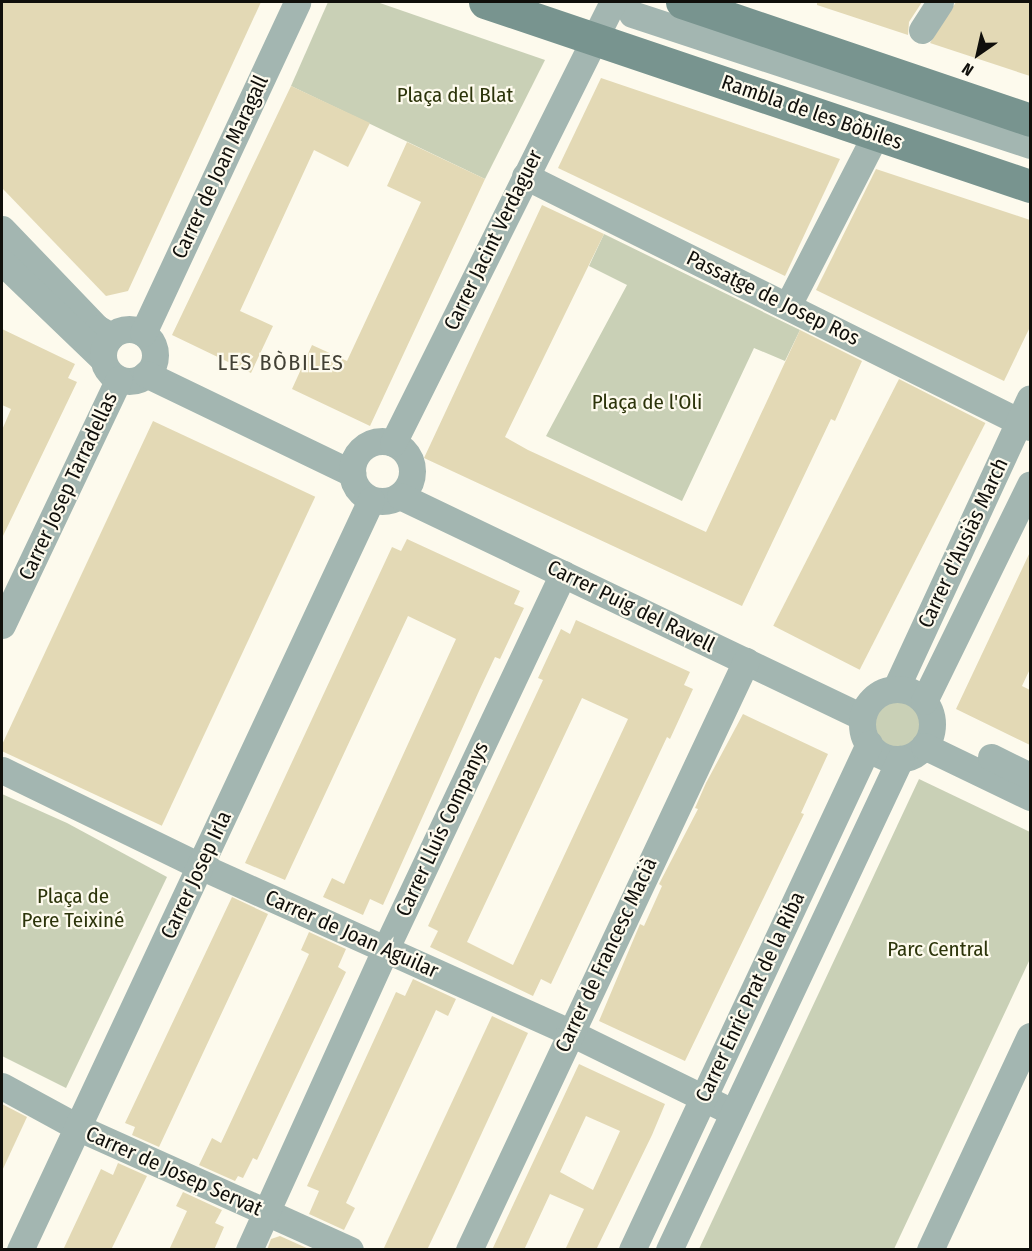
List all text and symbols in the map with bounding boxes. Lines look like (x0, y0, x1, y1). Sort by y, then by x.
north arrow (948, 24, 1008, 84)
text: N (958, 59, 977, 80)
street label: Rambla de les Bòbiles (718, 69, 906, 155)
street label: Carrer de Joan Maragall (166, 71, 274, 263)
park label: Plaça del Blat (397, 82, 513, 108)
street label: Carrer Jacint Verdaguer (438, 146, 548, 334)
street label: Passatge de Josep Ros (682, 245, 864, 351)
district label: LES BÒBILES (218, 350, 344, 376)
street label: Carrer Josep Tarradellas (13, 388, 123, 584)
park label: Plaça de l'Oli (592, 389, 702, 415)
street label: Carrer d'Ausiàs March (913, 454, 1013, 632)
street label: Carrer Puig del Ravell (543, 555, 719, 657)
street label: Carrer Lluís Companys (390, 738, 494, 920)
street label: Carrer Josep Irla (155, 807, 237, 943)
street label: Carrer de Francesc Macià (550, 854, 662, 1056)
park label: Plaça de Pere Teixiné (22, 883, 124, 933)
street label: Carrer de Joan Aguilar (261, 884, 443, 984)
street label: Carrer Enric Prat de la Riba (690, 888, 810, 1106)
park label: Parc Central (887, 936, 989, 962)
street label: Carrer de Josep Servat (82, 1121, 266, 1221)

